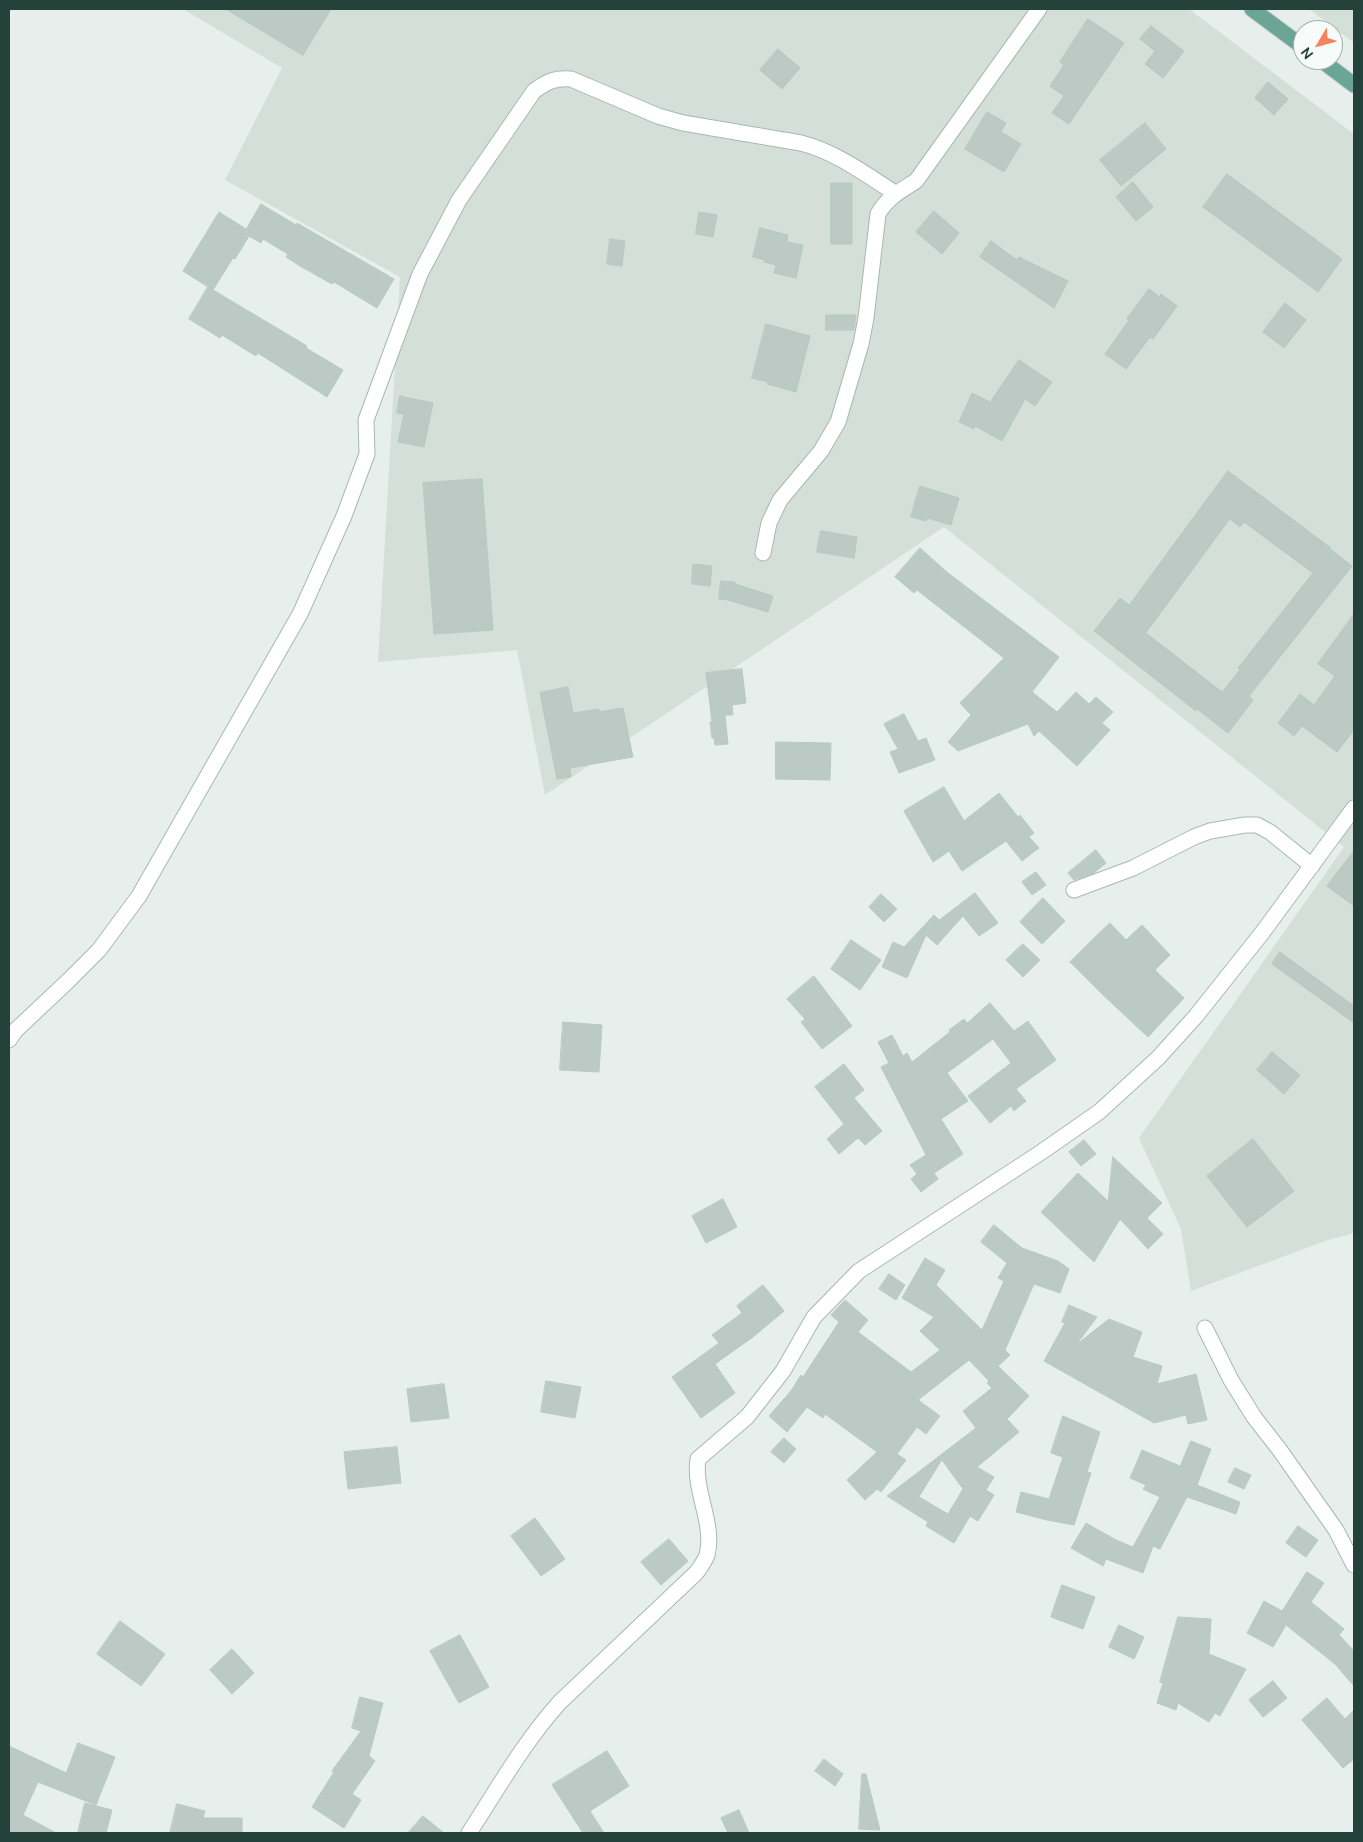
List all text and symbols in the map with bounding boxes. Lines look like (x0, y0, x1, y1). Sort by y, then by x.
north arrow (1293, 20, 1343, 70)
text: N (1297, 44, 1316, 62)

